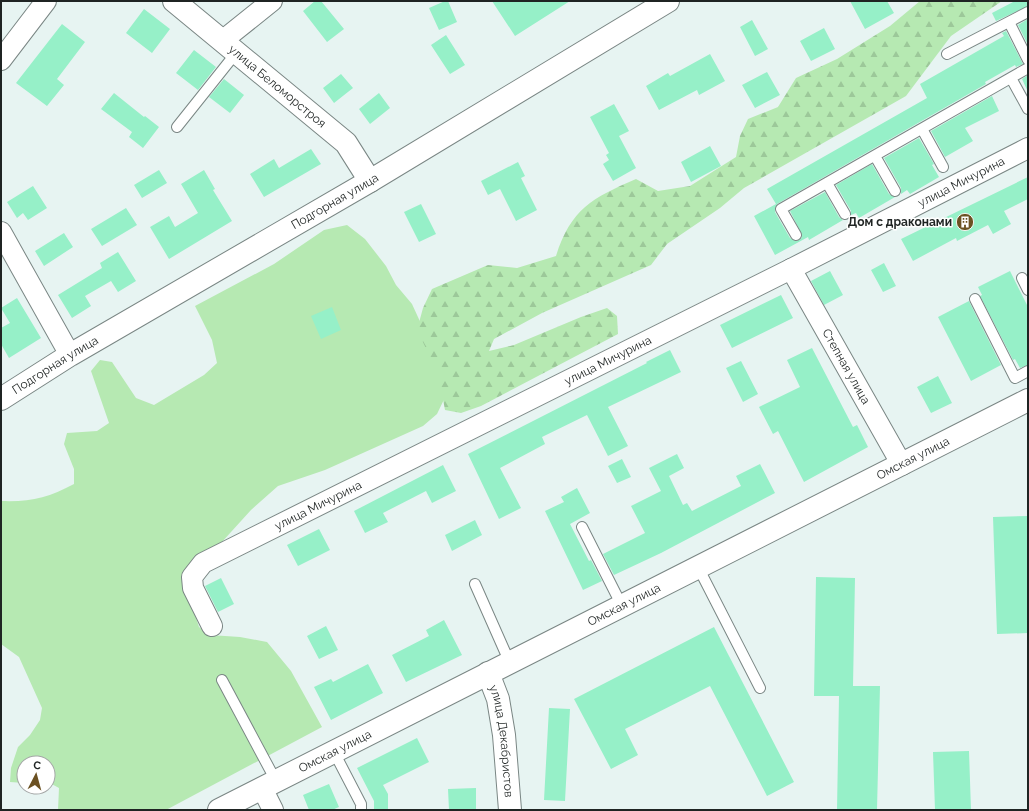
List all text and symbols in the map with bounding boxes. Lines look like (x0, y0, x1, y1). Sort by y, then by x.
street label: улица Беломорстроя (226, 42, 329, 131)
street label: улица Мичурина (916, 154, 1007, 210)
street label: Подгорная улица (289, 171, 381, 232)
building icon: Дом с драконами (955, 212, 975, 232)
place label: Дом с драконами (848, 215, 952, 229)
street label: Степная улица (819, 326, 873, 407)
street label: Подгорная улица (10, 333, 101, 397)
street label: улица Мичурина (562, 333, 654, 388)
street label: Омская улица (874, 434, 952, 483)
street label: улица Мичурина (272, 478, 364, 533)
street label: Омская улица (585, 581, 663, 629)
street label: улица Декабристов (486, 683, 516, 798)
street label: Омская улица (296, 727, 374, 775)
north arrow (16, 755, 56, 795)
text: С (33, 759, 42, 772)

